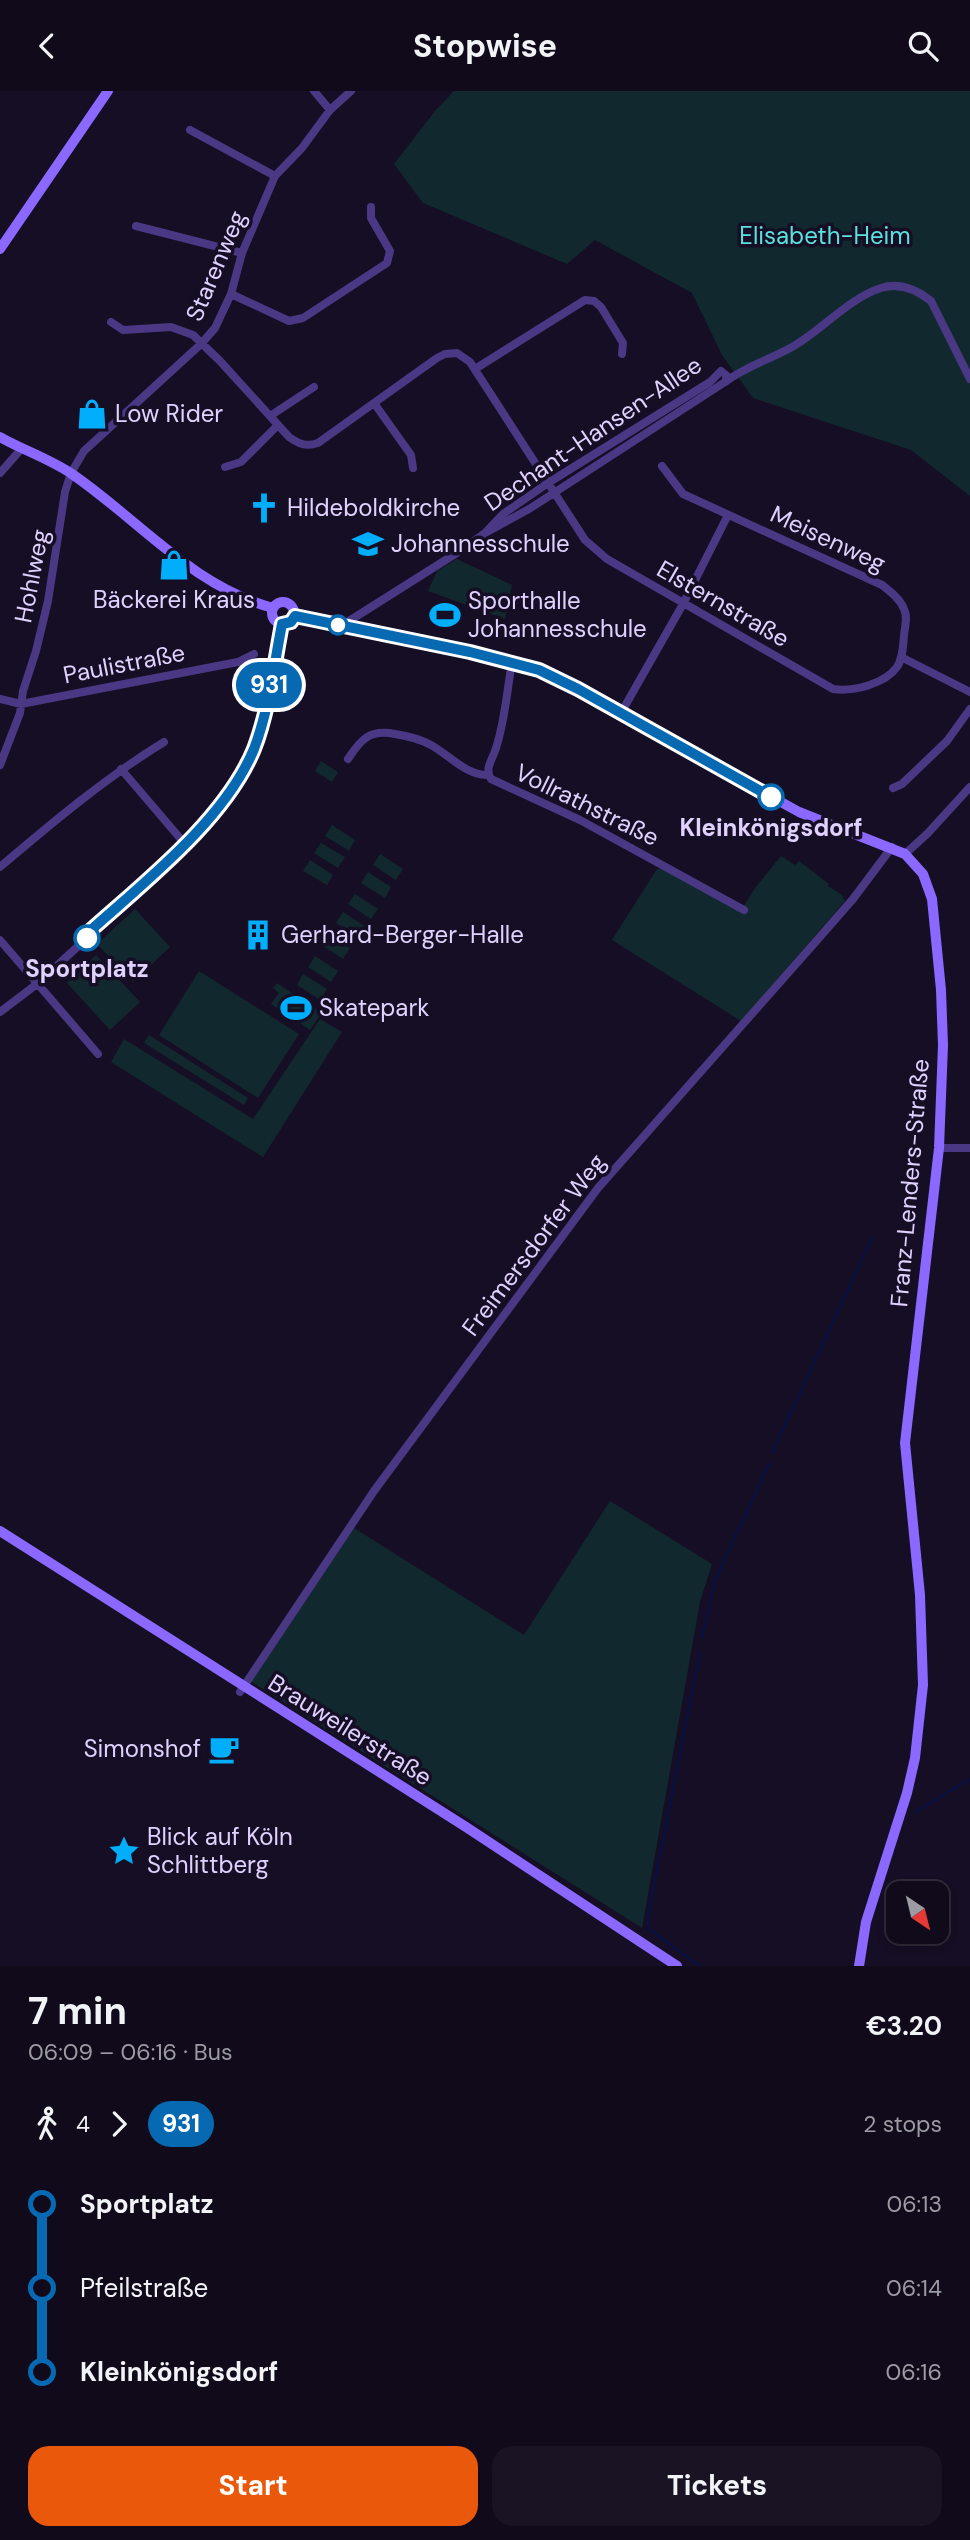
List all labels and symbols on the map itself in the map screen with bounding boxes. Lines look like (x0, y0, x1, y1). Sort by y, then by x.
street label: Starenweg (178, 206, 253, 326)
park label: Elisabeth-Heim (739, 220, 911, 251)
street label: Dechant-Hansen-Allee (478, 349, 707, 518)
shop icon: Low Rider (75, 397, 109, 431)
place label: Low Rider (115, 398, 223, 429)
church icon: Hildeboldkirche (247, 491, 281, 525)
place label: Hildeboldkirche (287, 492, 460, 523)
street label: Meisenweg (766, 498, 891, 579)
street label: Hohlweg (7, 527, 56, 625)
school or university icon: Johannesschule (351, 527, 385, 561)
place label: Johannesschule (391, 528, 570, 559)
shop icon: Bäckerei Kraus (157, 548, 191, 582)
street label: Elsternstraße (651, 553, 795, 654)
place label: Bäckerei Kraus (93, 584, 255, 615)
place label: Sporthalle Johannesschule (468, 585, 647, 644)
sports icon: Sporthalle Johannesschule (428, 598, 462, 632)
unlabelled marker (328, 615, 348, 635)
street label: Paulistraße (60, 637, 187, 690)
line badge: 931 (229, 662, 309, 708)
street label: Vollrathstraße (510, 756, 664, 853)
marker: Kleinkönigsdorf (758, 784, 784, 810)
place label: Kleinkönigsdorf (680, 812, 862, 843)
building icon: Gerhard-Berger-Halle (241, 918, 275, 952)
place label: Gerhard-Berger-Halle (281, 919, 524, 950)
marker: Sportplatz (74, 925, 100, 951)
place label: Sportplatz (25, 953, 149, 984)
sports icon: Skatepark (279, 991, 313, 1025)
place label: Skatepark (319, 992, 429, 1023)
street label: Franz-Lenders-Straße (883, 1058, 936, 1308)
street label: Freimersdorfer Weg (455, 1147, 612, 1342)
street label: Brauweilerstraße (263, 1667, 438, 1792)
cafe icon: Simonshof (207, 1732, 241, 1766)
place label: Simonshof (84, 1733, 201, 1764)
place label: Blick auf Köln Schlittberg (147, 1821, 293, 1880)
place icon: Blick auf Köln Schlittberg (107, 1834, 141, 1868)
north arrow (886, 1881, 948, 1944)

